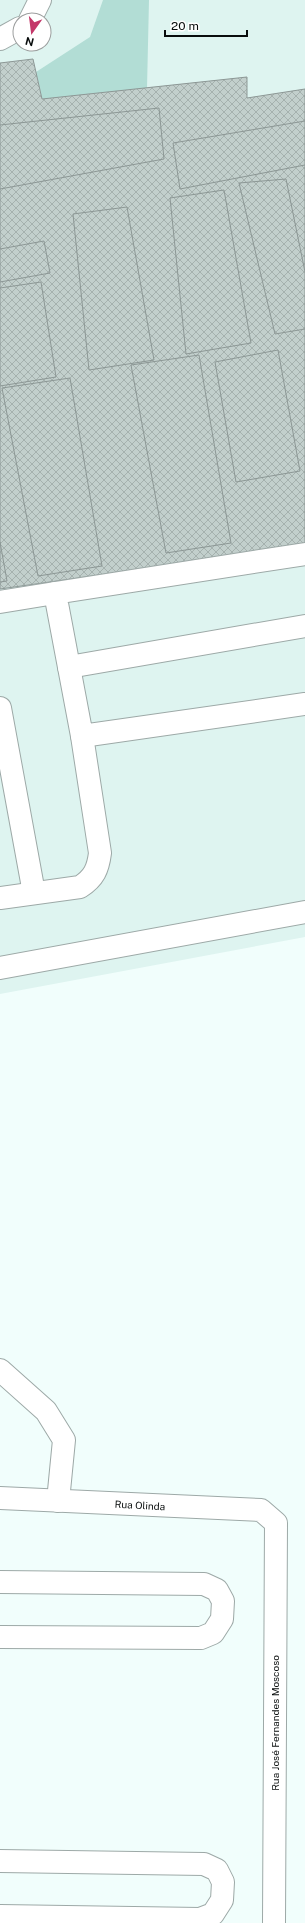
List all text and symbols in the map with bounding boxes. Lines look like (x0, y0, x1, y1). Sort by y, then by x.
north arrow (12, 12, 52, 52)
scale bar (165, 12, 247, 38)
text: 20 m (171, 19, 199, 33)
text: N (24, 35, 35, 49)
street label: Rua Olinda (114, 1498, 166, 1512)
street label: Rua José Fernandes Moscoso (269, 1655, 281, 1791)

